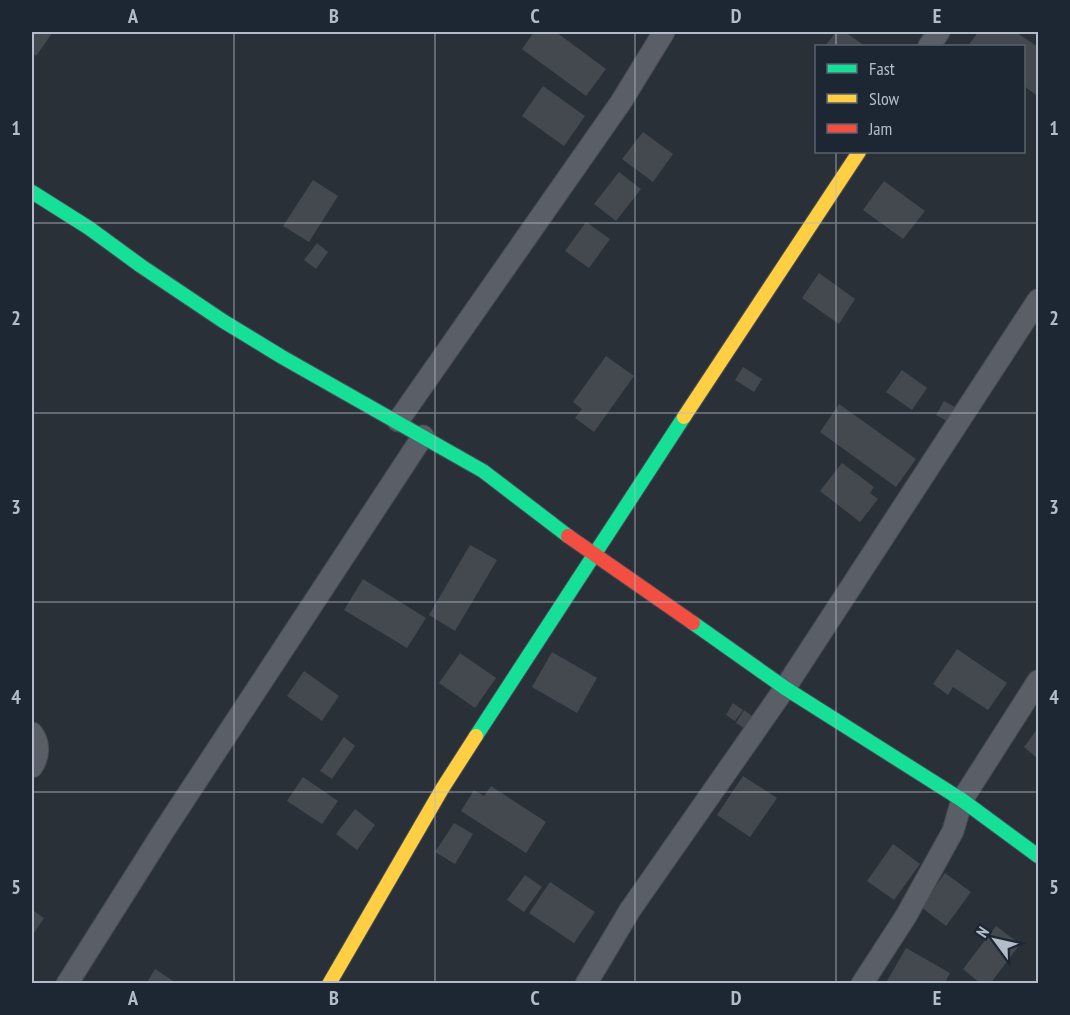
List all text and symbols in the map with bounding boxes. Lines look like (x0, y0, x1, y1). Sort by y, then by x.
text: A (127, 3, 139, 29)
text: B (329, 3, 339, 29)
text: C (530, 3, 540, 29)
text: D (731, 3, 742, 29)
text: E (933, 3, 941, 29)
legend (815, 45, 1025, 153)
text: Fast (869, 57, 895, 80)
text: Slow (869, 87, 900, 110)
text: 1 (11, 115, 21, 141)
text: 1 (1049, 115, 1059, 141)
text: Jam (868, 117, 892, 140)
text: 2 (11, 305, 21, 331)
text: 2 (1049, 305, 1059, 331)
text: 3 (11, 494, 21, 520)
text: 3 (1049, 494, 1059, 520)
text: 4 (11, 684, 21, 710)
text: 4 (1049, 684, 1059, 710)
text: 5 (11, 874, 21, 900)
text: 5 (1049, 874, 1059, 900)
north arrow (965, 910, 1025, 970)
text: N (972, 923, 993, 941)
text: A (127, 985, 139, 1011)
text: B (329, 985, 339, 1011)
text: C (530, 985, 540, 1011)
text: D (731, 985, 742, 1011)
text: E (933, 985, 941, 1011)

